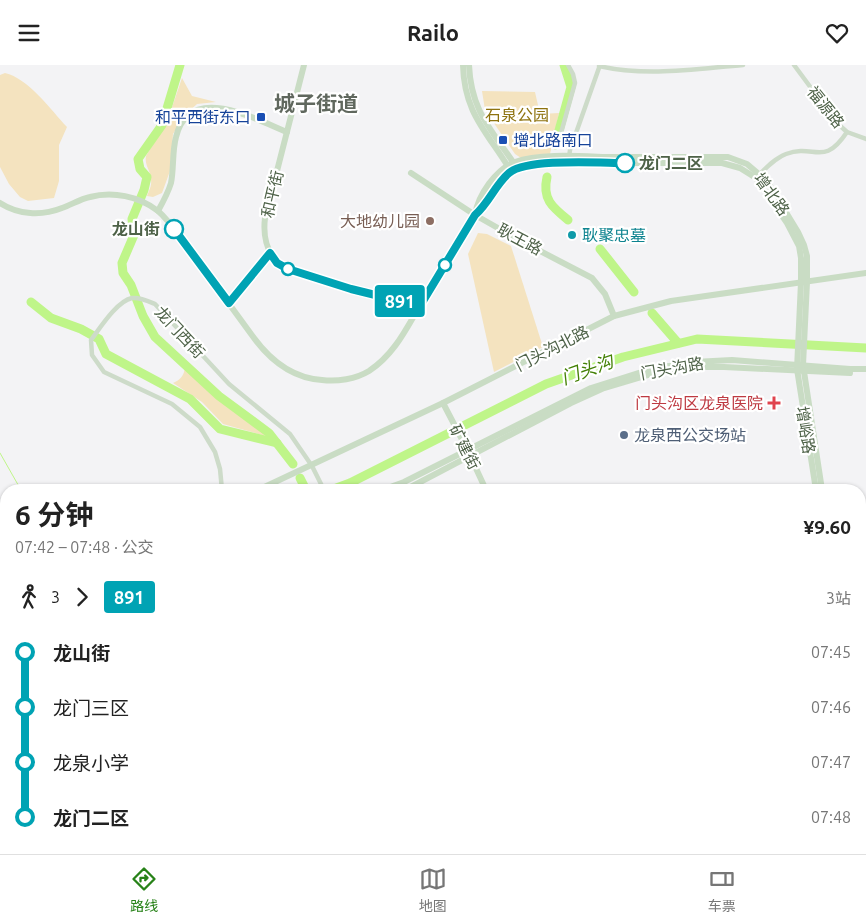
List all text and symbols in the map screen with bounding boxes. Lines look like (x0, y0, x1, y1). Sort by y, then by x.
icon: menu (15, 19, 43, 47)
icon: heart (823, 19, 851, 47)
text: Railo (407, 20, 459, 45)
street label: 福源路 (804, 83, 848, 131)
district label: 城子街道 (274, 91, 358, 115)
park label: 石泉公园 (485, 106, 549, 124)
place label: 和平西街东口 (155, 108, 251, 126)
marker: 和平西街东口 (255, 111, 267, 123)
place label: 增北路南口 (513, 131, 593, 149)
marker: 增北路南口 (497, 134, 509, 146)
marker: 龙门二区 (615, 153, 635, 173)
place label: 龙门二区 (639, 154, 703, 172)
street label: 和平街 (258, 169, 286, 219)
street label: 增北路 (751, 169, 793, 219)
place label: 大地幼儿园 (340, 212, 420, 230)
marker: 大地幼儿园 (424, 215, 436, 227)
marker: 龙山街 (164, 219, 184, 239)
place label: 龙山街 (112, 220, 160, 238)
street label: 耿王路 (495, 220, 545, 258)
place label: 耿聚忠墓 (582, 226, 646, 244)
marker: 耿聚忠墓 (566, 229, 578, 241)
unlabelled marker (438, 258, 452, 272)
unlabelled marker (281, 262, 295, 276)
line badge: 891 (371, 285, 429, 317)
text: 891 (385, 291, 415, 311)
street label: 龙门西街 (152, 302, 208, 362)
street label: 门头沟北路 (512, 321, 592, 375)
water label: 门头沟 (558, 350, 616, 388)
street label: 门头沟路 (639, 354, 705, 382)
place label: 门头沟区龙泉医院 (635, 394, 763, 412)
marker: 门头沟区龙泉医院 (767, 396, 781, 410)
street label: 增峪路 (793, 405, 819, 455)
street label: 矿建街 (446, 422, 484, 472)
place label: 龙泉西公交场站 (634, 426, 746, 444)
marker: 龙泉西公交场站 (618, 429, 630, 441)
text: 6 分钟 (15, 499, 93, 530)
text: ¥9.60 (803, 516, 851, 538)
text: 07:42 – 07:48 · 公交 (15, 538, 154, 556)
icon: walk (15, 583, 43, 611)
icon: forward (68, 583, 96, 611)
text: 891 (114, 587, 145, 607)
text: 3 (51, 588, 60, 606)
text: 3站 (826, 589, 851, 607)
text: 龙山街 (53, 642, 110, 664)
text: 07:45 (811, 643, 851, 661)
text: 龙门三区 (53, 697, 129, 719)
text: 07:46 (811, 698, 851, 716)
text: 龙泉小学 (53, 752, 129, 774)
text: 07:47 (811, 753, 851, 771)
text: 龙门二区 (53, 807, 129, 829)
text: 07:48 (811, 808, 851, 826)
tab: 路线 (130, 865, 158, 915)
tab: 地图 (419, 865, 447, 915)
tab: 车票 (708, 865, 736, 915)

